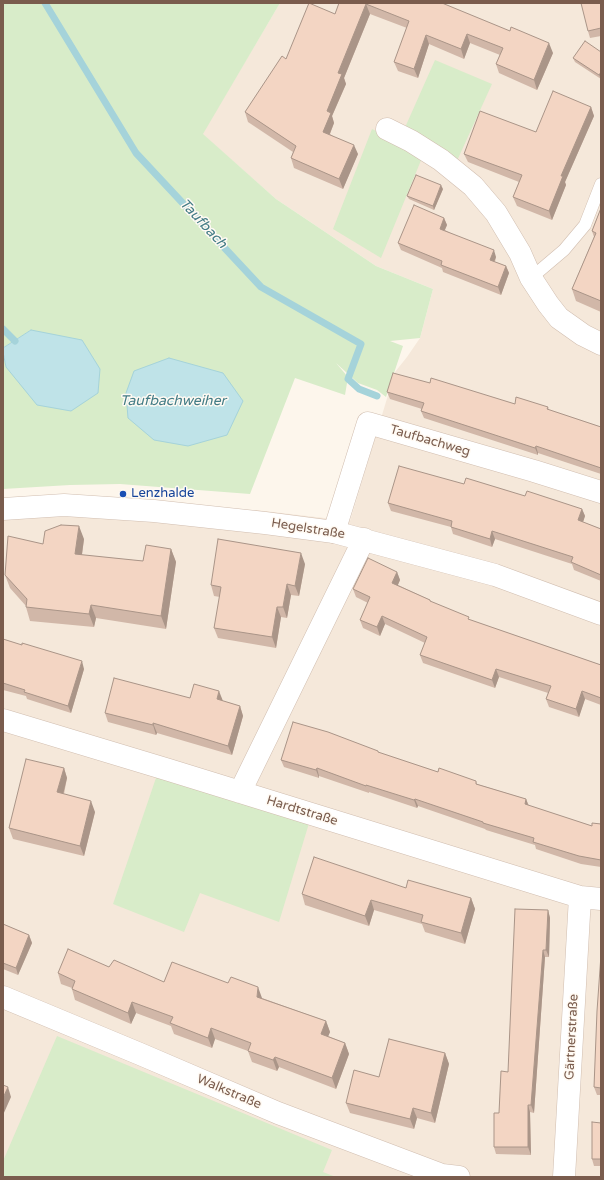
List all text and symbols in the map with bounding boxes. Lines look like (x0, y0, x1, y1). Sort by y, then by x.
water label: Taufbach (176, 196, 230, 252)
water label: Taufbachweiher (120, 393, 226, 409)
street label: Taufbachweg (388, 422, 472, 460)
place label: Lenzhalde (131, 486, 194, 502)
marker: Lenzhalde (118, 489, 128, 499)
street label: Hegelstraße (270, 515, 346, 543)
street label: Hardtstraße (264, 793, 340, 829)
street label: Gärtnerstraße (562, 994, 582, 1080)
street label: Walkstraße (194, 1071, 264, 1113)

